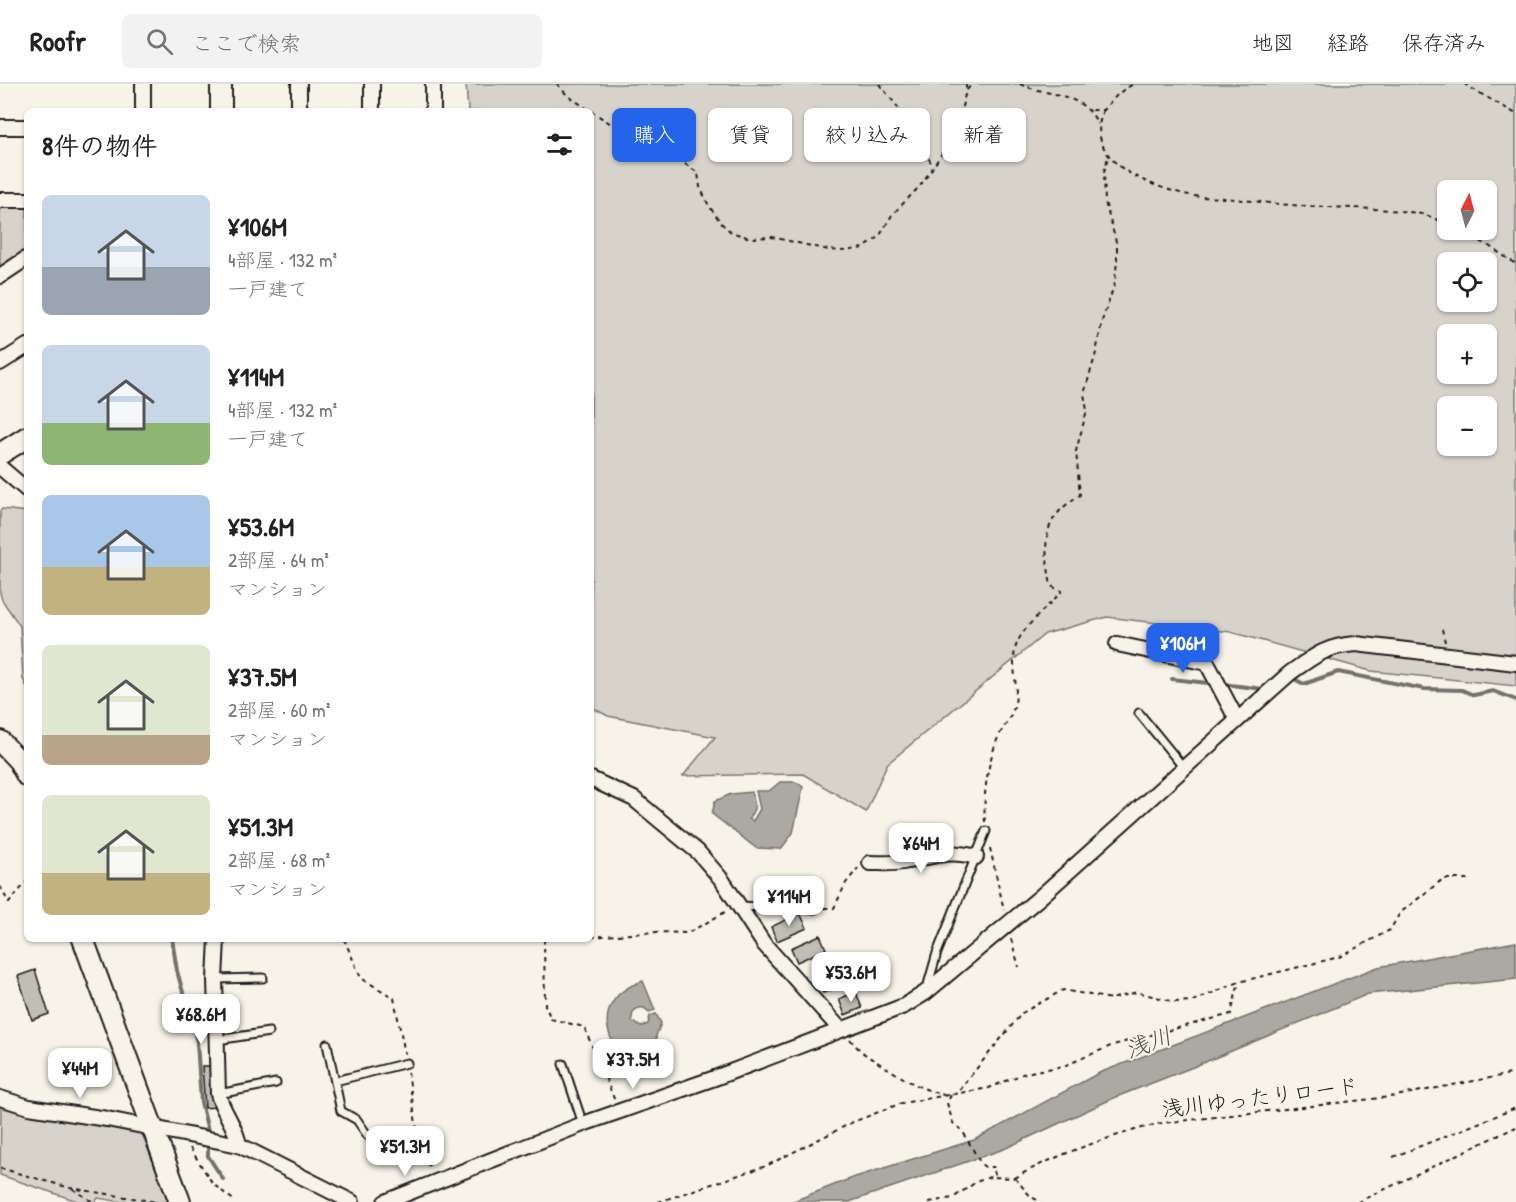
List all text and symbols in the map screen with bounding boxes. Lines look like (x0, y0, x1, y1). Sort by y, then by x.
search box (122, 14, 542, 68)
text: Roofr (30, 22, 86, 60)
icon: search (143, 25, 176, 58)
text: ここで検索 (191, 28, 301, 58)
text: 地図 (1252, 28, 1294, 57)
text: 経路 (1327, 28, 1369, 57)
text: 保存済み (1402, 28, 1486, 57)
chip: 購入 (612, 108, 696, 162)
chip: 賃貸 (708, 108, 792, 162)
chip: 絞り込み (804, 108, 930, 162)
chip: 新着 (942, 108, 1026, 162)
text: 8件の物件 (42, 128, 157, 163)
icon: filters (543, 128, 576, 161)
north arrow (1437, 180, 1497, 240)
map controls (1437, 180, 1497, 456)
text: ¥106M (228, 209, 287, 244)
icon: home (90, 219, 162, 291)
text: 4部屋 · 132 m² (228, 246, 337, 273)
button: locate (1437, 252, 1497, 312)
text: 一戸建て (228, 275, 308, 302)
button: + (1437, 324, 1497, 384)
text: ¥114M (228, 359, 284, 394)
icon: home (90, 369, 162, 441)
text: 4部屋 · 132 m² (228, 396, 337, 423)
button: − (1437, 396, 1497, 456)
text: 一戸建て (228, 425, 308, 452)
text: ¥53.6M (228, 509, 294, 544)
icon: home (90, 519, 162, 591)
text: 2部屋 · 64 m² (228, 546, 329, 573)
text: マンション (228, 575, 327, 602)
pin: ¥106M (1141, 623, 1225, 674)
text: ¥106M (1160, 629, 1206, 656)
text: ¥37.5M (228, 659, 297, 694)
icon: home (90, 669, 162, 741)
text: 2部屋 · 60 m² (228, 696, 330, 723)
text: マンション (228, 725, 327, 752)
text: ¥51.3M (228, 809, 293, 844)
icon: home (90, 819, 162, 891)
pin: ¥64M (885, 823, 957, 874)
text: ¥64M (903, 829, 939, 856)
text: 2部屋 · 68 m² (228, 846, 330, 873)
text: マンション (228, 875, 327, 902)
pin: ¥114M (747, 876, 831, 927)
text: ¥114M (767, 882, 811, 909)
pin: ¥53.6M (802, 952, 900, 1003)
text: ¥53.6M (826, 958, 876, 985)
pin: ¥68.6M (152, 994, 250, 1045)
text: ¥68.6M (176, 1000, 226, 1027)
water label: 浅川 (1120, 1018, 1176, 1066)
pin: ¥37.5M (584, 1039, 682, 1090)
text: ¥37.5M (607, 1045, 659, 1072)
pin: ¥44M (44, 1048, 116, 1099)
text: ¥44M (62, 1054, 98, 1081)
street label: 浅川ゆったりロード (1160, 1070, 1360, 1124)
pin: ¥51.3M (356, 1126, 454, 1177)
text: ¥51.3M (380, 1132, 430, 1159)

